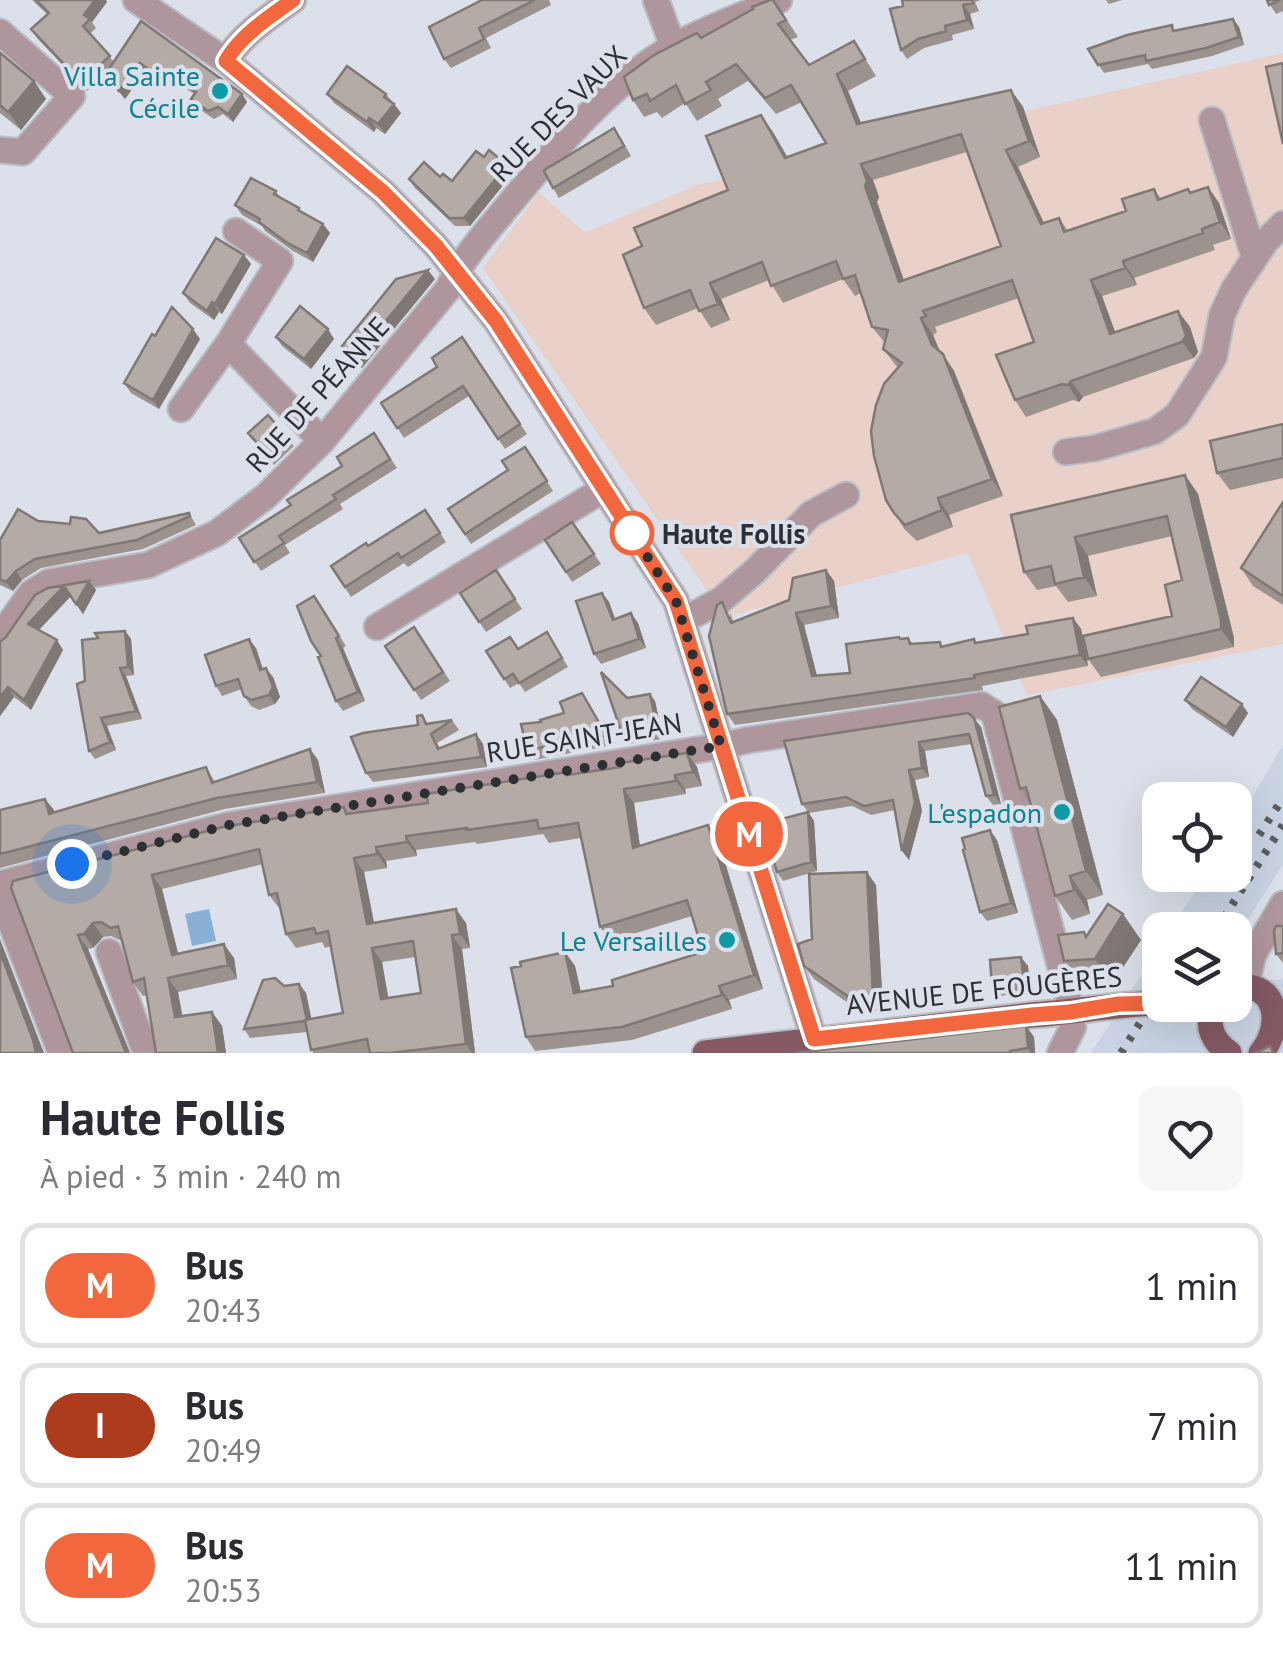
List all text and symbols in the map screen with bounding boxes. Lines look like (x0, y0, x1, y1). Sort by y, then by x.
street label: RUE DES VAUX (482, 37, 634, 189)
place label: Villa Sainte Cécile (63, 57, 200, 126)
marker: Villa Sainte Cécile (209, 80, 231, 102)
street label: RUE DE PÉANNE (237, 308, 397, 480)
marker: Haute Follis (611, 512, 653, 554)
place label: Haute Follis (662, 515, 805, 552)
street label: RUE SAINT-JEAN (484, 703, 684, 771)
map controls (1142, 782, 1252, 1022)
button: locate (1142, 782, 1252, 892)
place label: L'espadon (927, 794, 1042, 831)
marker: L'espadon (1051, 801, 1073, 823)
line badge: M (716, 802, 782, 866)
text: M (735, 811, 763, 857)
your location (47, 839, 97, 889)
button: layers (1142, 912, 1252, 1022)
place label: Le Versailles (560, 922, 707, 959)
marker: Le Versailles (716, 929, 738, 951)
street label: AVENUE DE FOUGÈRES (844, 957, 1124, 1023)
text: Haute Follis (40, 1086, 285, 1148)
button: heart (1138, 1086, 1243, 1191)
text: À pied · 3 min · 240 m (40, 1155, 341, 1197)
text: Bus (185, 1240, 244, 1289)
text: 1 min (1145, 1261, 1238, 1310)
text: M (86, 1262, 114, 1308)
text: 20:43 (185, 1289, 262, 1331)
text: Bus (185, 1380, 244, 1429)
text: 7 min (1147, 1401, 1238, 1450)
text: I (95, 1402, 105, 1448)
text: 20:49 (185, 1429, 262, 1471)
text: Bus (185, 1520, 244, 1569)
text: 11 min (1125, 1541, 1238, 1590)
text: M (86, 1542, 114, 1588)
text: 20:53 (185, 1569, 262, 1611)

